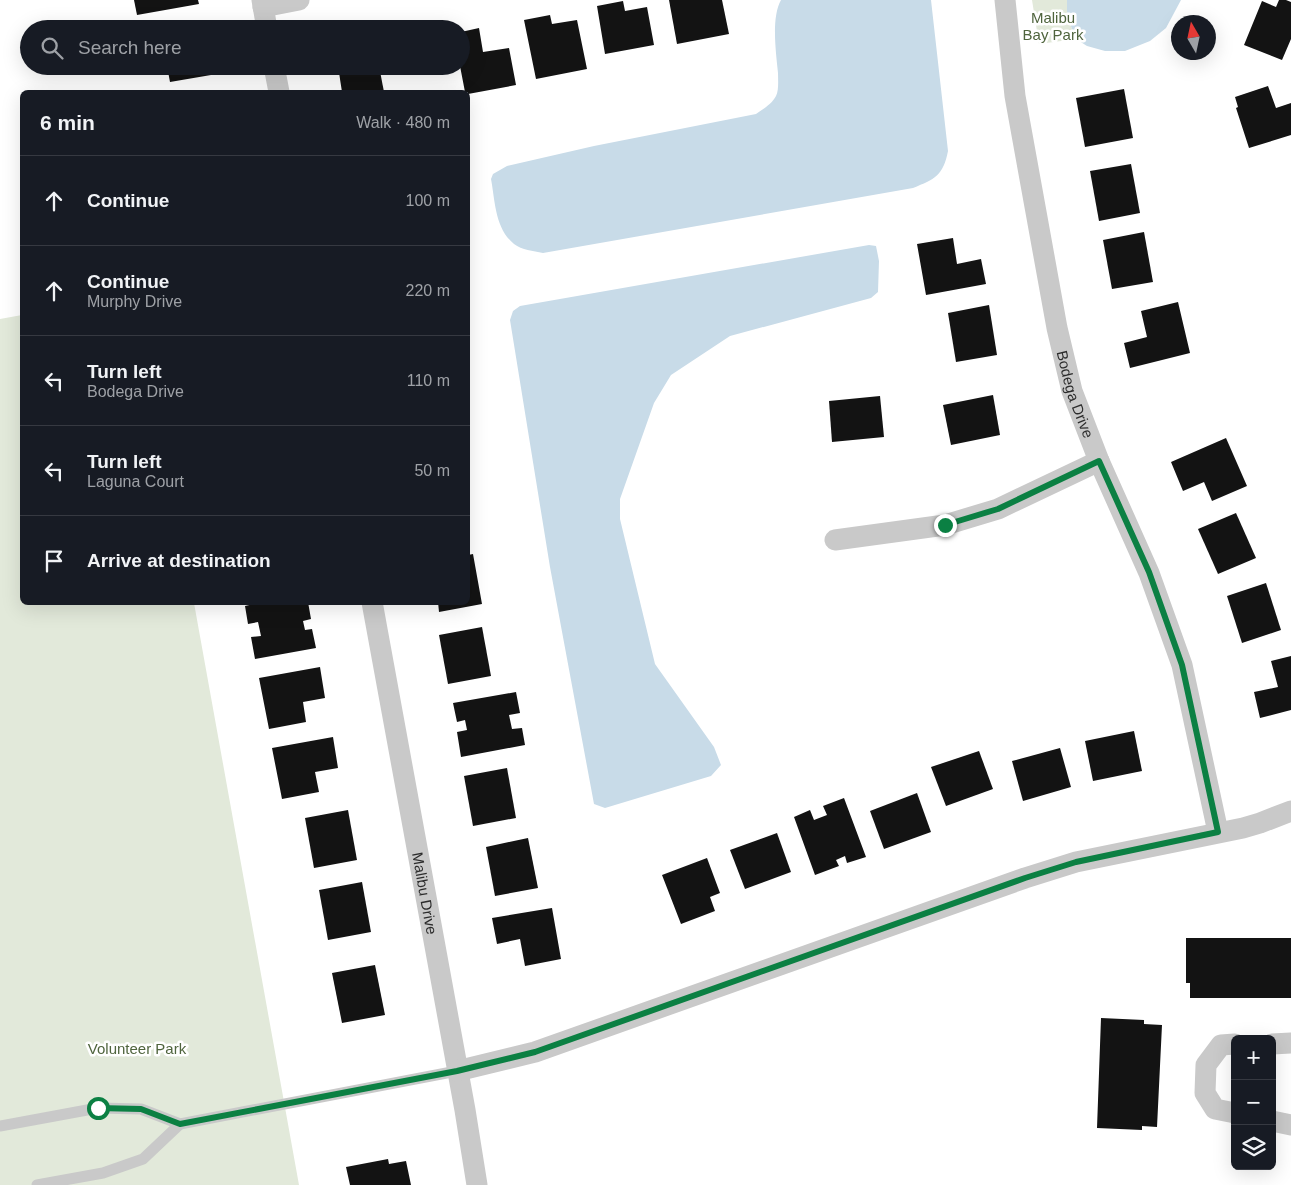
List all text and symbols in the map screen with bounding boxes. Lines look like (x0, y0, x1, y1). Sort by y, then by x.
park label: Malibu Bay Park (1023, 9, 1084, 43)
north arrow (1171, 15, 1216, 60)
search box (20, 20, 470, 75)
icon: search (38, 34, 66, 62)
text: Search here (78, 37, 182, 58)
text: 6 min (40, 111, 95, 134)
text: Walk · 480 m (356, 114, 450, 131)
icon: ahead (40, 187, 68, 215)
text: Continue (87, 190, 169, 211)
text: 100 m (406, 192, 450, 209)
text: Continue (87, 271, 169, 292)
icon: ahead (40, 277, 68, 305)
text: 220 m (406, 282, 450, 299)
text: Murphy Drive (87, 293, 182, 310)
street label: Bodega Drive (1054, 349, 1098, 440)
text: Turn left (87, 361, 162, 382)
icon: left (40, 367, 68, 395)
text: 110 m (407, 372, 450, 389)
text: Bodega Drive (87, 383, 184, 400)
text: Turn left (87, 451, 162, 472)
icon: left (40, 457, 68, 485)
text: 50 m (414, 462, 450, 479)
text: Laguna Court (87, 473, 184, 490)
route end (934, 514, 957, 537)
icon: arrive (40, 547, 68, 575)
text: Arrive at destination (87, 550, 271, 571)
street label: Malibu Drive (409, 851, 441, 936)
map controls (1231, 1035, 1276, 1170)
button: + (1231, 1035, 1276, 1080)
park label: Volunteer Park (88, 1040, 187, 1057)
button: − (1231, 1080, 1276, 1125)
route start (87, 1097, 110, 1120)
button: layers (1231, 1125, 1276, 1170)

